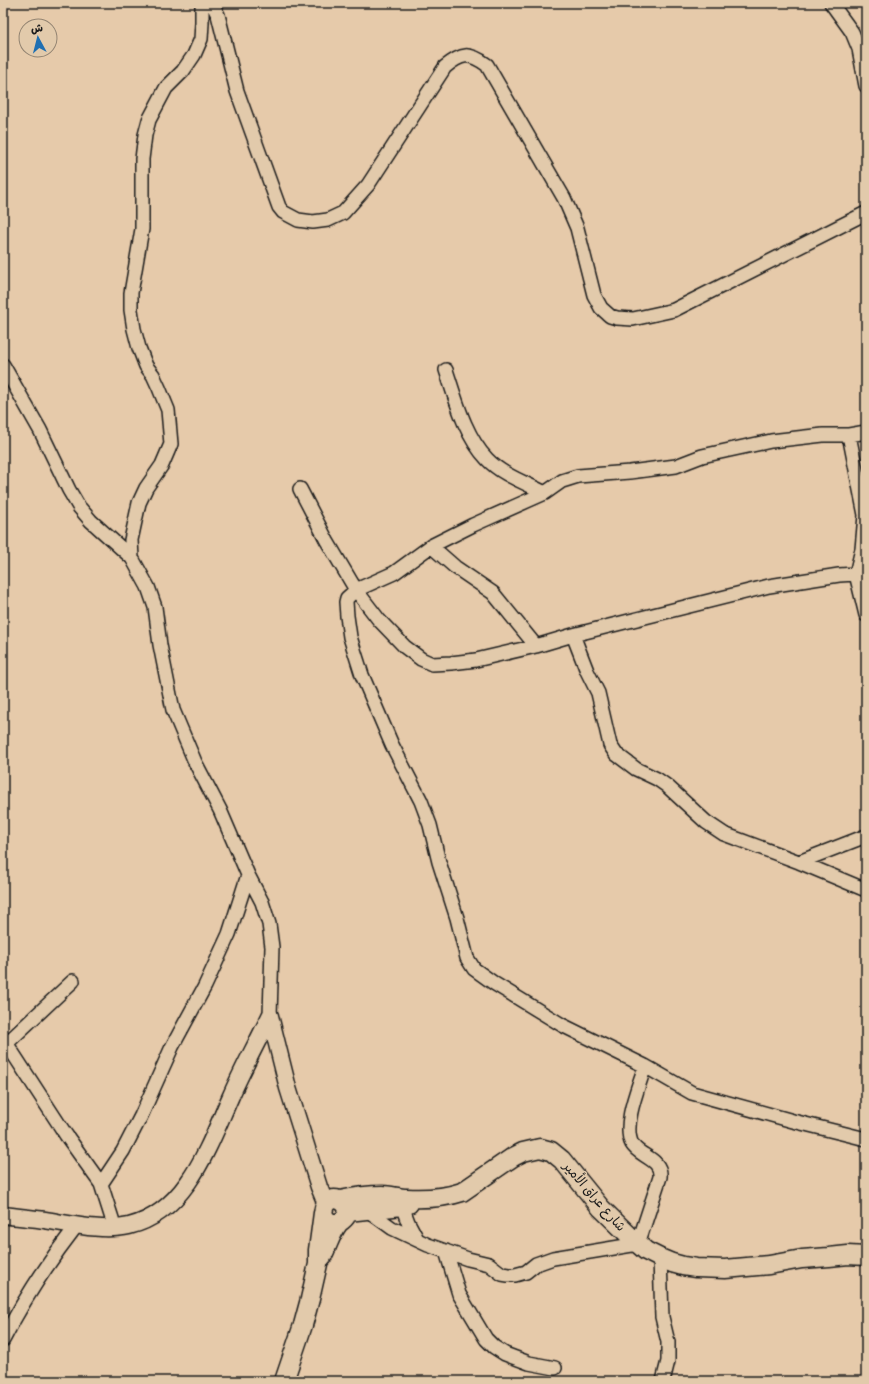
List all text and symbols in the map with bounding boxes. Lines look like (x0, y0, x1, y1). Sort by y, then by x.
north arrow (18, 18, 58, 58)
text: ش (30, 20, 44, 36)
street label: شارع عراق الأمير (558, 1157, 630, 1235)

